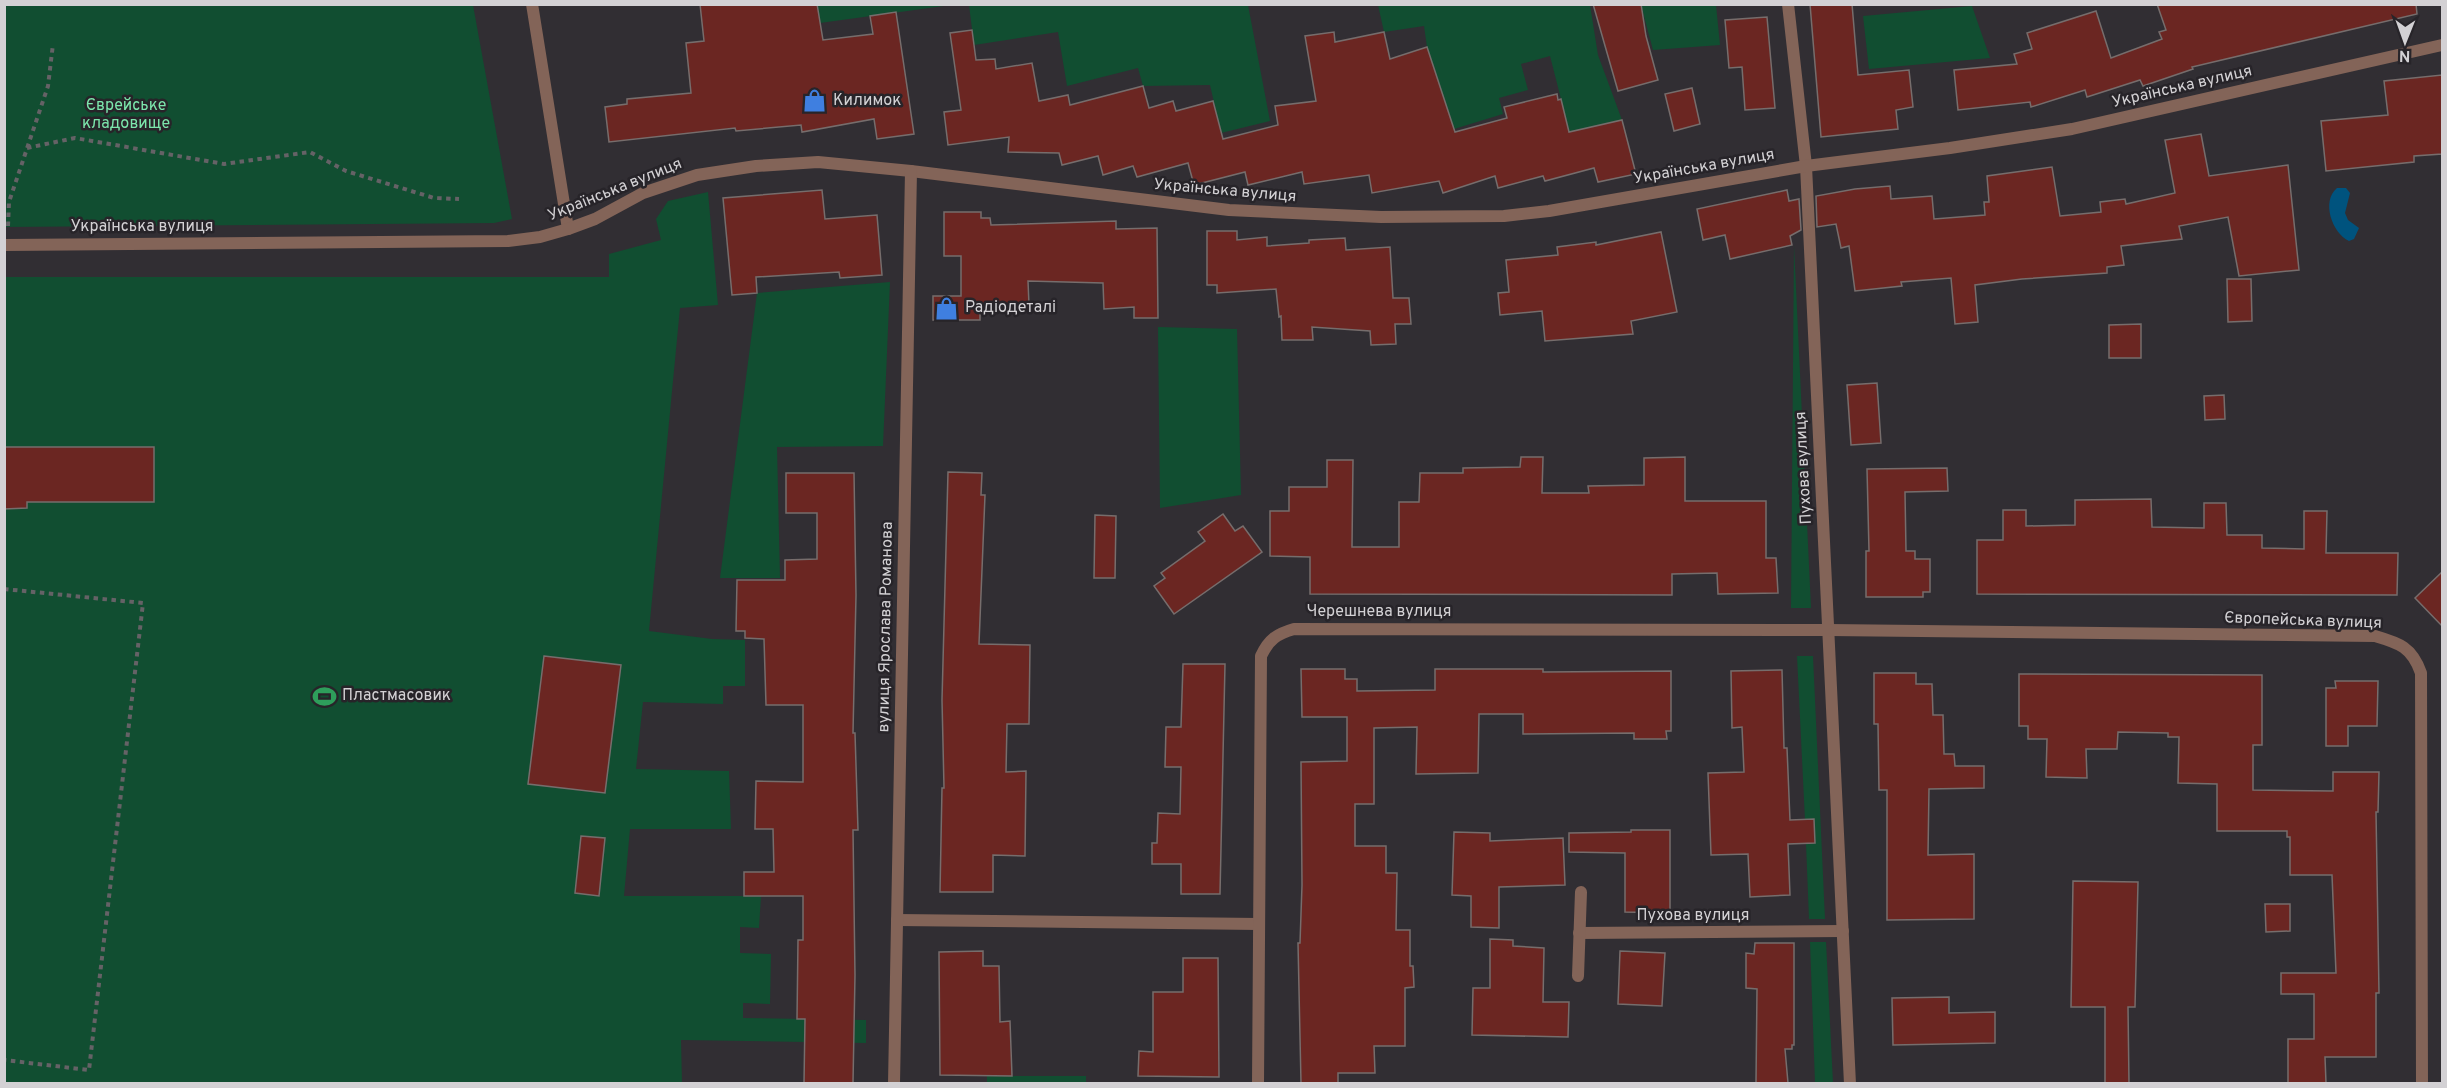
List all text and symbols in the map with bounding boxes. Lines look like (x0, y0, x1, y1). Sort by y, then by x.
north arrow (2375, 12, 2435, 72)
text: N (2399, 45, 2411, 65)
street label: Українська вулиця (2110, 61, 2254, 113)
shop icon: Килимок (802, 88, 828, 114)
place label: Килимок (833, 91, 902, 111)
park label: Єврейське кладовище (82, 96, 170, 134)
street label: Українська вулиця (1632, 145, 1776, 189)
street label: Українська вулиця (545, 154, 685, 226)
street label: Українська вулиця (1153, 175, 1297, 207)
street label: Українська вулиця (70, 217, 214, 237)
shop icon: Радіодеталі (934, 295, 960, 321)
place label: Радіодеталі (965, 298, 1056, 318)
street label: Пухова вулиця (1791, 411, 1817, 525)
street label: вулиця Ярослава Романова (874, 521, 898, 733)
street label: Черешнева вулиця (1306, 602, 1452, 622)
street label: Європейська вулиця (2224, 608, 2382, 634)
sports icon: Пластмасовик (311, 683, 337, 709)
place label: Пластмасовик (342, 686, 451, 706)
street label: Пухова вулиця (1636, 906, 1750, 926)

